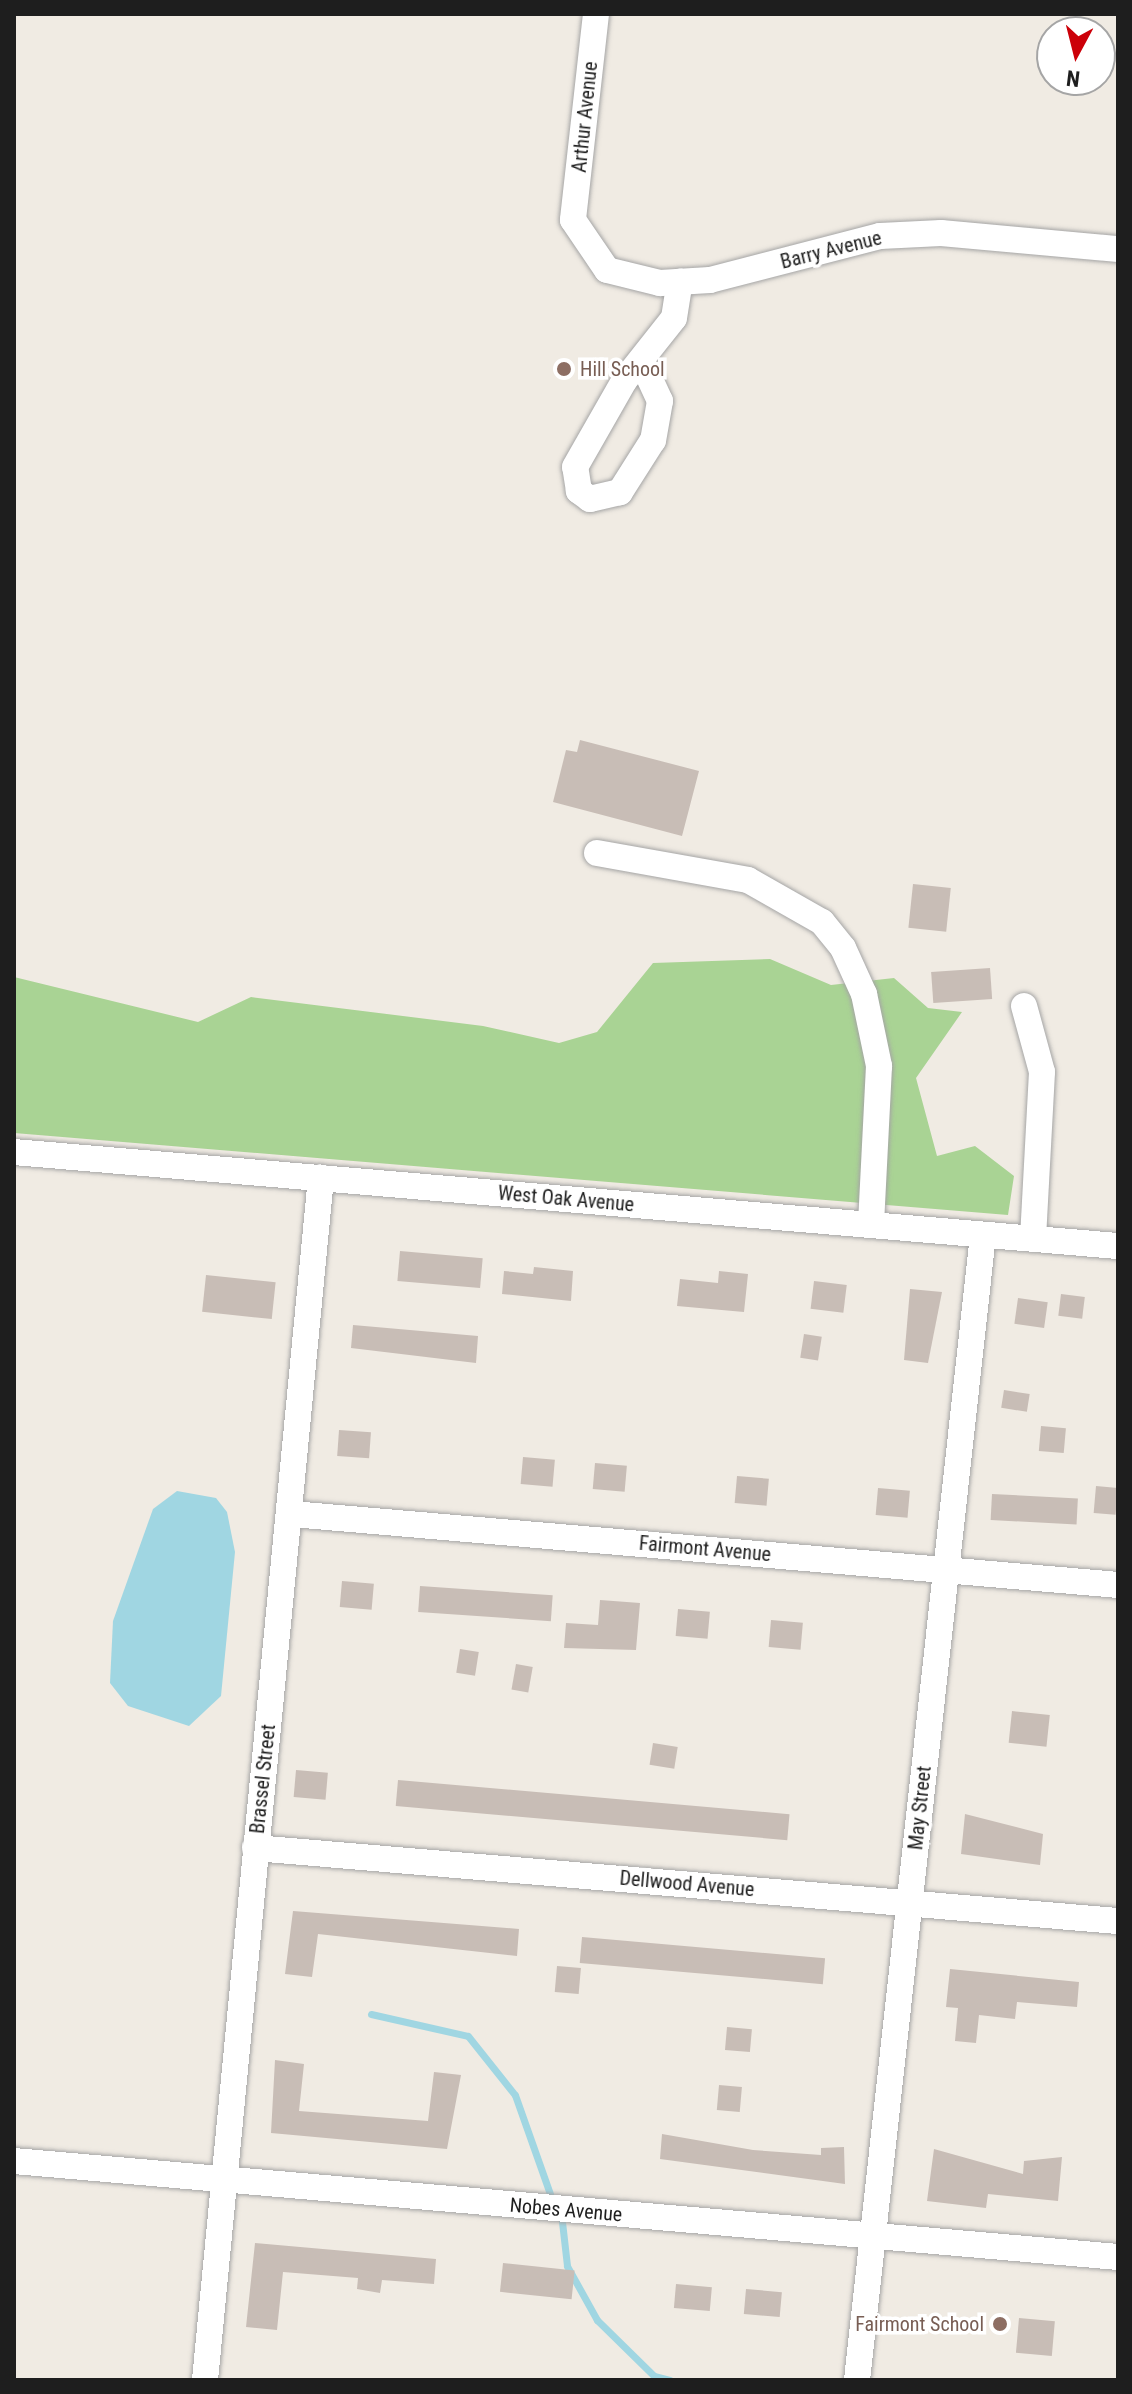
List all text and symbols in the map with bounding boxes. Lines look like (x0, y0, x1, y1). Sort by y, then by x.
north arrow (1036, 16, 1116, 96)
street label: Arthur Avenue (567, 60, 603, 174)
text: N (1065, 65, 1081, 92)
street label: Barry Avenue (778, 226, 884, 274)
place label: Hill School (580, 357, 665, 381)
marker: Hill School (555, 360, 573, 378)
street label: West Oak Avenue (497, 1181, 635, 1217)
street label: Fairmont Avenue (638, 1531, 772, 1567)
street label: Brassel Street (245, 1723, 281, 1835)
street label: May Street (904, 1765, 936, 1851)
street label: Dellwood Avenue (619, 1866, 755, 1902)
street label: Nobes Avenue (509, 2193, 623, 2227)
place label: Fairmont School (855, 2312, 984, 2336)
marker: Fairmont School (991, 2315, 1009, 2333)

